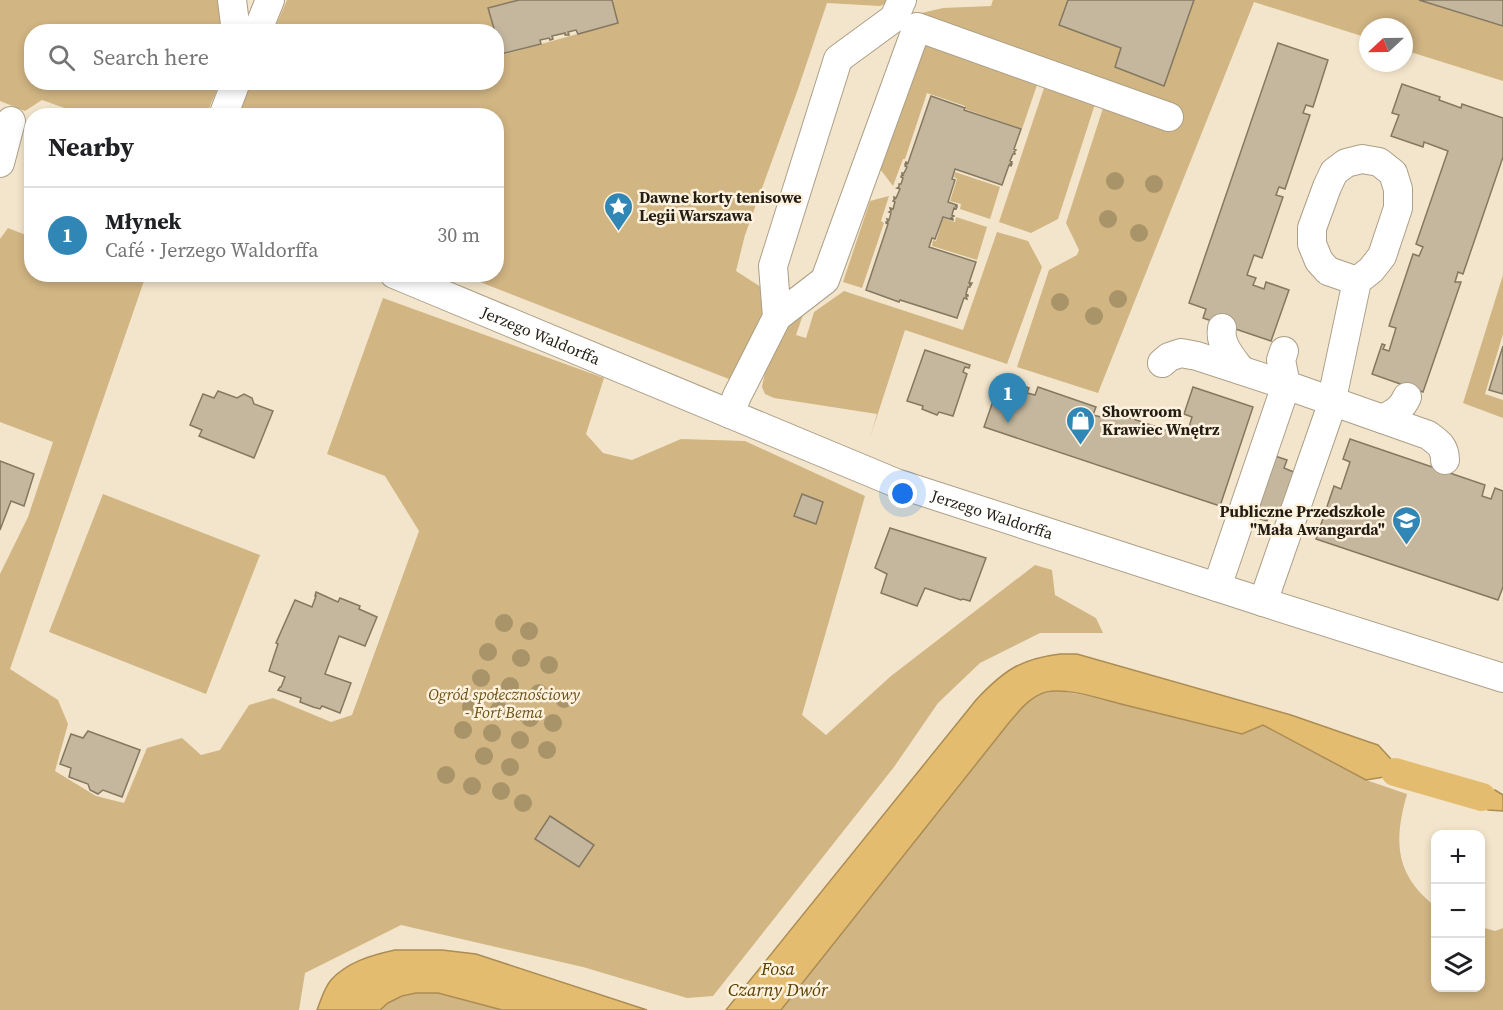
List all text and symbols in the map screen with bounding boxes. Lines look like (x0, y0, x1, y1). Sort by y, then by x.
north arrow (1359, 18, 1413, 72)
search box (24, 24, 504, 90)
icon: search (45, 41, 78, 74)
text: Search here (93, 42, 209, 72)
text: Nearby (48, 129, 134, 165)
place label: Dawne korty tenisowe Legii Warszawa (639, 186, 802, 226)
place icon: Dawne korty tenisowe Legii Warszawa (602, 190, 634, 232)
text: Młynek (105, 206, 181, 236)
text: 1 (62, 221, 73, 249)
text: 30 m (437, 221, 480, 249)
text: Café · Jerzego Waldorffa (105, 236, 318, 264)
street label: Jerzego Waldorffa (477, 300, 604, 370)
pin: 1 (988, 374, 1028, 423)
place label: Showroom Krawiec Wnętrz (1102, 400, 1220, 440)
shop icon: Showroom Krawiec Wnętrz (1065, 404, 1097, 446)
your location (888, 479, 917, 508)
street label: Jerzego Waldorffa (928, 484, 1057, 545)
place label: Publiczne Przedszkole "Mała Awangarda" (1219, 500, 1385, 540)
school or university icon: Publiczne Przedszkole "Mała Awangarda" (1390, 504, 1422, 546)
park label: Ogród społecznościowy - Fort Bema (428, 683, 580, 723)
map controls (1431, 830, 1485, 992)
button: + (1431, 830, 1485, 884)
button: − (1431, 884, 1485, 938)
button: layers (1431, 938, 1485, 992)
water label: Fosa Czarny Dwór (728, 956, 829, 1002)

